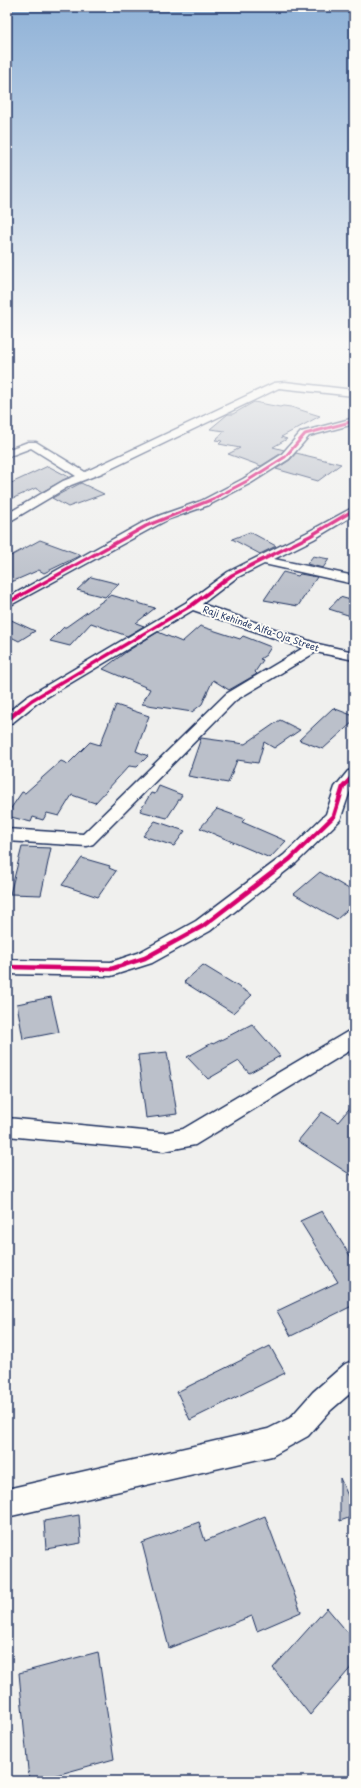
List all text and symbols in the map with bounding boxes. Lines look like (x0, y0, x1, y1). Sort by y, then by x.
street label: Raji Kehinde Alfa-Oja Street (201, 601, 321, 655)

